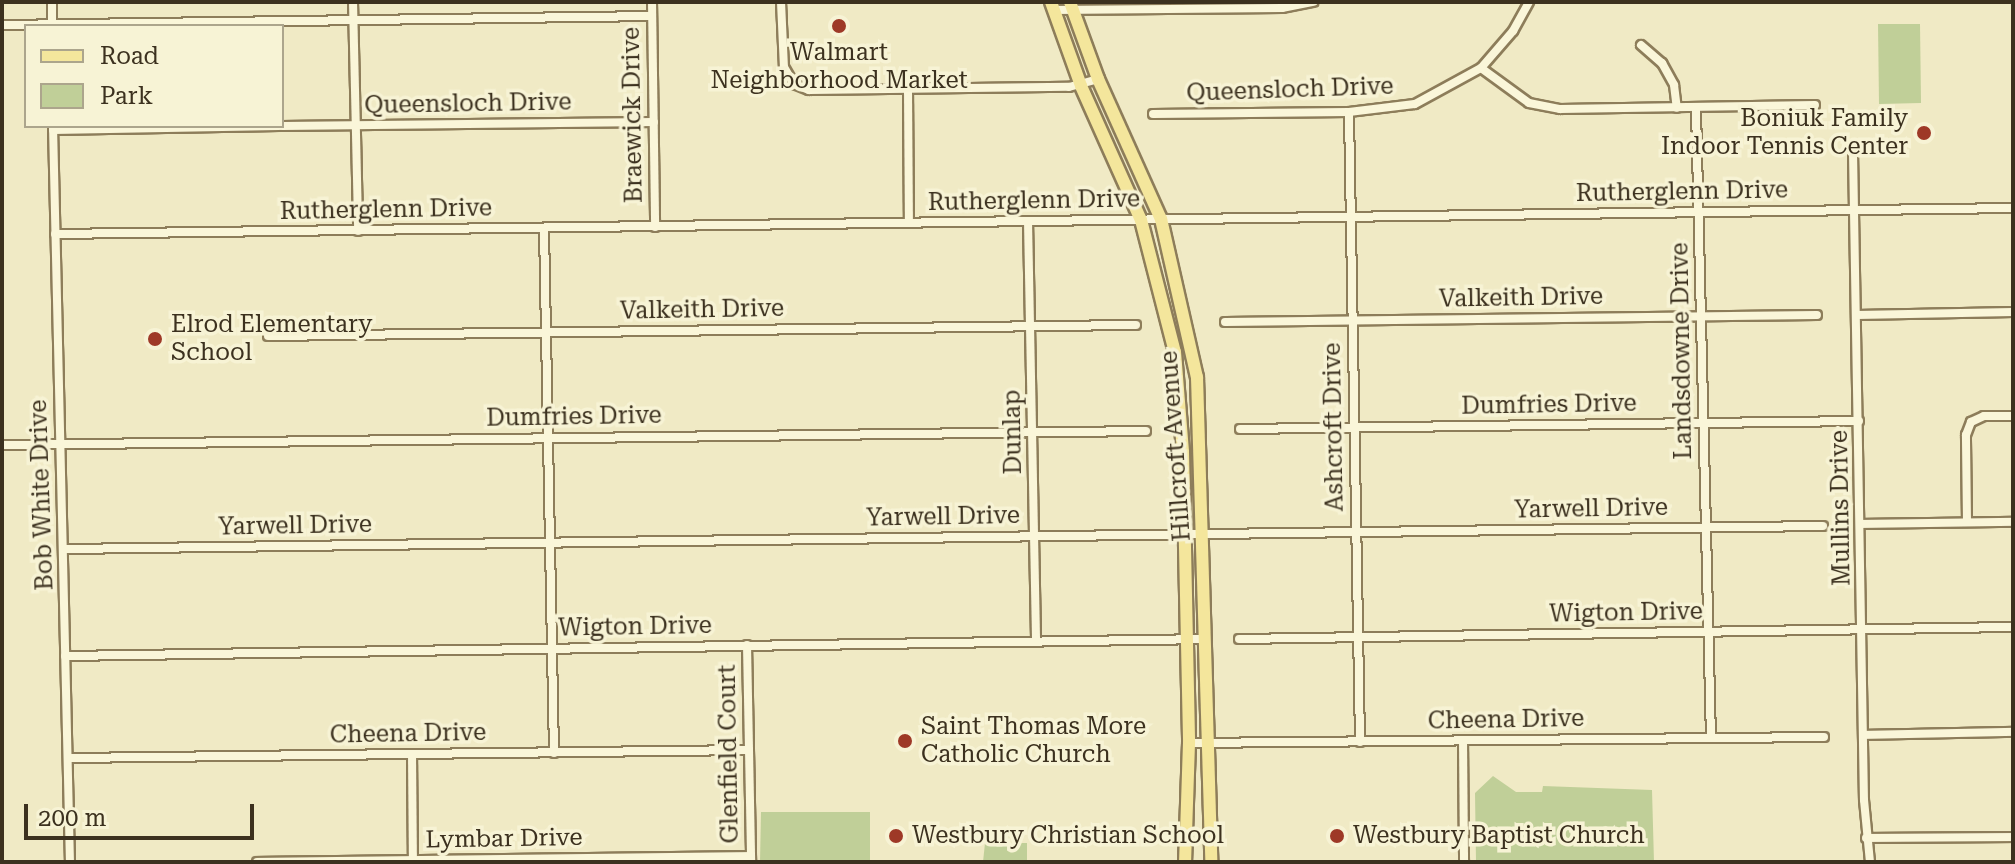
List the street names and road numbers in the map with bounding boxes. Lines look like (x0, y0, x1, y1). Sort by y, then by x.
street label: Braewick Drive (617, 27, 649, 203)
street label: Queensloch Drive (1186, 72, 1394, 108)
street label: Queensloch Drive (364, 88, 572, 120)
street label: Rutherglenn Drive (1576, 176, 1788, 208)
street label: Rutherglenn Drive (928, 185, 1140, 217)
street label: Rutherglenn Drive (280, 194, 492, 226)
street label: Landsdowne Drive (1666, 242, 1698, 460)
street label: Valkeith Drive (1439, 282, 1603, 314)
street label: Valkeith Drive (620, 294, 784, 326)
street label: Ashcroft Drive (1318, 342, 1350, 512)
street label: Hillcroft Avenue (1155, 350, 1197, 542)
street label: Dunlap (998, 389, 1028, 475)
street label: Dumfries Drive (1461, 389, 1637, 421)
street label: Bob White Drive (24, 399, 60, 591)
street label: Dumfries Drive (486, 401, 662, 433)
street label: Mullins Drive (1825, 430, 1857, 586)
street label: Yarwell Drive (1514, 493, 1668, 525)
street label: Yarwell Drive (866, 501, 1020, 533)
street label: Yarwell Drive (218, 510, 372, 542)
street label: Wigton Drive (1549, 597, 1703, 629)
street label: Wigton Drive (558, 611, 712, 643)
street label: Glenfield Court (713, 664, 745, 844)
street label: Cheena Drive (1428, 704, 1584, 736)
street label: Cheena Drive (330, 718, 486, 750)
street label: Lymbar Drive (425, 823, 583, 855)

